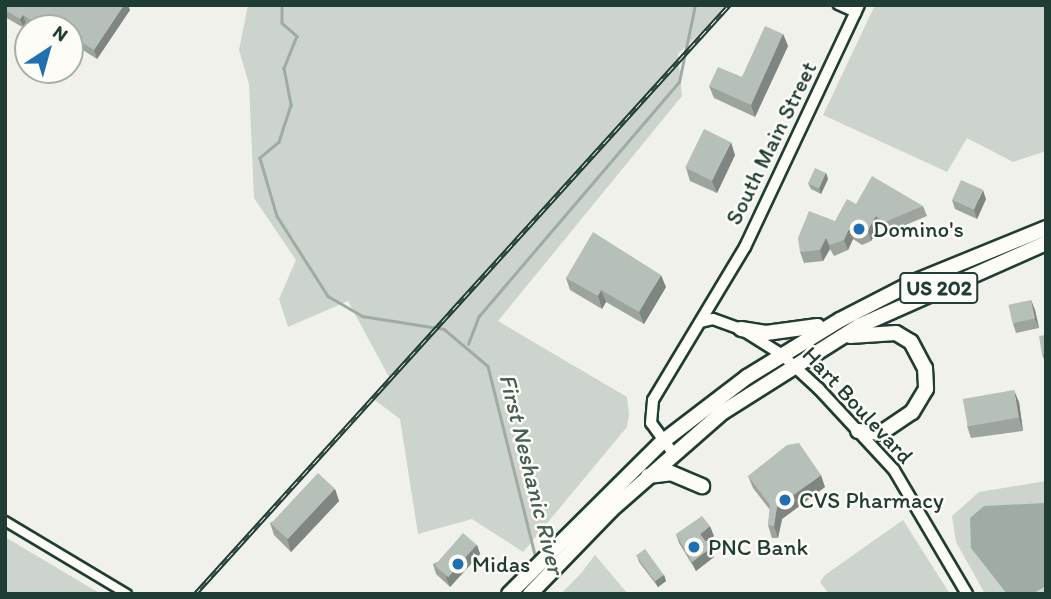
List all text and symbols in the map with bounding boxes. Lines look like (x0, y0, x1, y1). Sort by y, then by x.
north arrow (14, 14, 84, 84)
text: N (49, 20, 72, 46)
street label: South Main Street (720, 57, 822, 229)
place label: Domino's (873, 215, 964, 243)
marker: Domino's (851, 221, 867, 237)
road number: US 202 (899, 270, 979, 306)
street label: Hart Boulevard (796, 340, 920, 470)
water label: First Neshanic River (493, 372, 571, 576)
place label: CVS Pharmacy (799, 486, 944, 514)
marker: CVS Pharmacy (777, 492, 793, 508)
place label: PNC Bank (708, 533, 808, 561)
marker: PNC Bank (686, 539, 702, 555)
place label: Midas (472, 550, 530, 578)
marker: Midas (450, 556, 466, 572)

